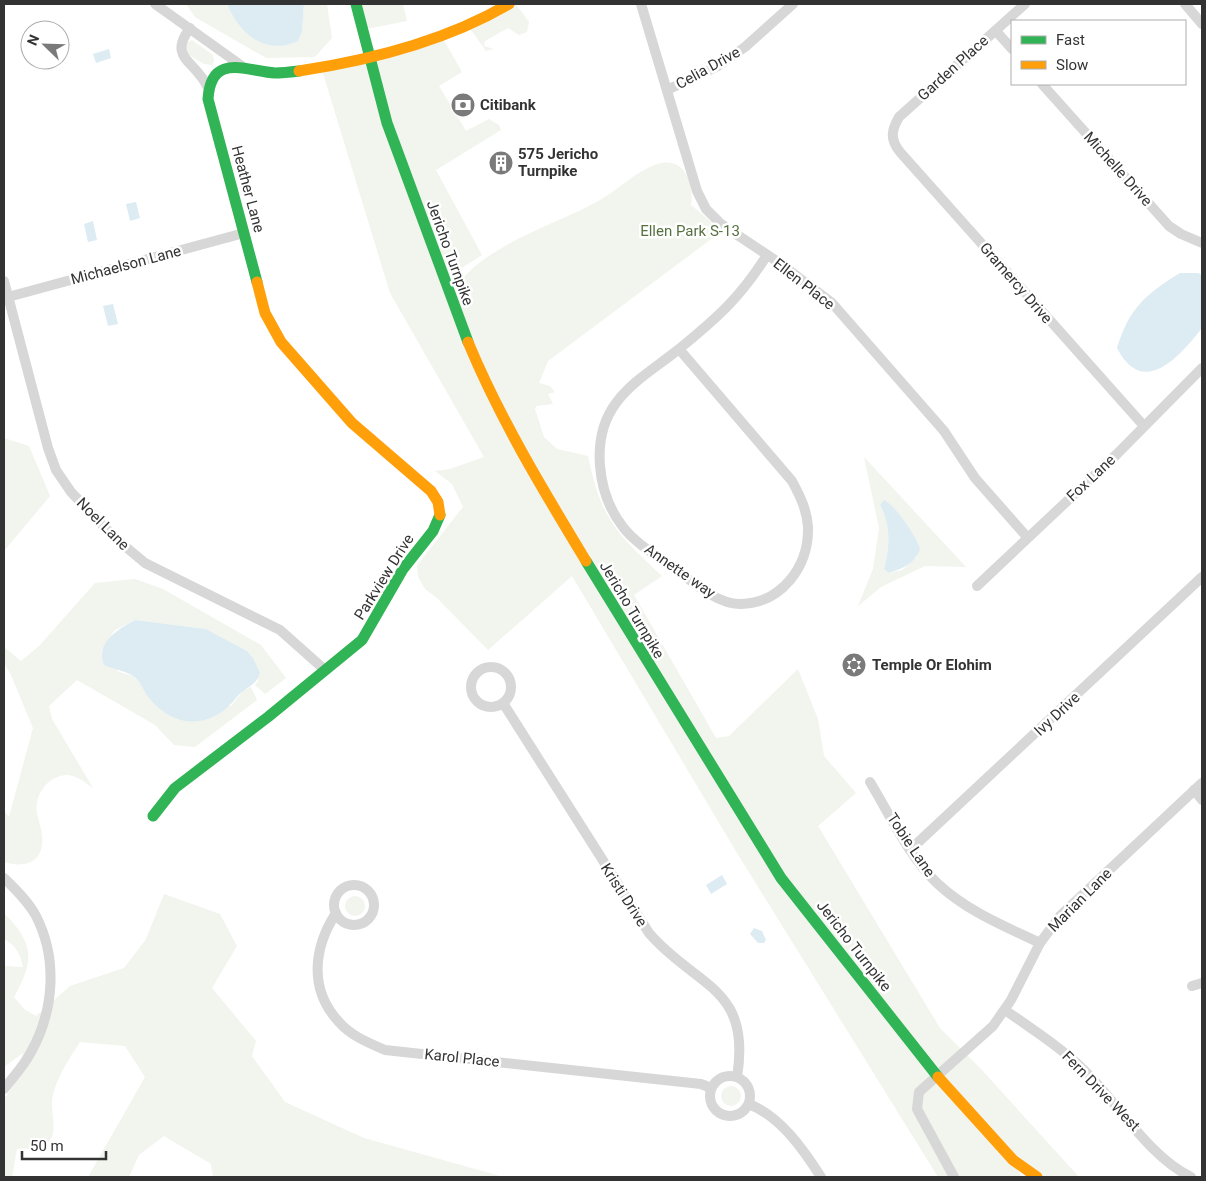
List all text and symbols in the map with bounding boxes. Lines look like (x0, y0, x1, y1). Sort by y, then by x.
north arrow (20, 20, 70, 70)
legend (1011, 20, 1186, 85)
text: Fast (1056, 31, 1085, 49)
text: N (24, 32, 42, 48)
street label: Garden Place (914, 32, 992, 104)
street label: Celia Drive (673, 43, 743, 93)
text: Slow (1056, 56, 1088, 74)
bank icon: Citibank (450, 92, 476, 118)
place label: Citibank (480, 96, 537, 114)
street label: Michelle Drive (1080, 128, 1156, 210)
street label: Heather Lane (228, 144, 268, 234)
place label: 575 Jericho Turnpike (518, 145, 598, 180)
building icon: 575 Jericho Turnpike (488, 150, 514, 176)
street label: Jericho Turnpike (423, 198, 477, 308)
park label: Ellen Park S-13 (640, 222, 740, 240)
street label: Gramercy Drive (976, 239, 1056, 327)
street label: Michaelson Lane (69, 242, 183, 288)
street label: Ellen Place (770, 254, 838, 314)
street label: Fox Lane (1063, 451, 1119, 505)
street label: Noel Lane (73, 494, 133, 554)
street label: Parkview Drive (350, 531, 418, 623)
street label: Annette way (641, 540, 719, 602)
street label: Jericho Turnpike (596, 558, 668, 662)
synagogue icon: Temple Or Elohim (841, 652, 867, 678)
place label: Temple Or Elohim (872, 656, 992, 674)
street label: Ivy Drive (1030, 688, 1084, 740)
street label: Tobie Lane (883, 810, 939, 880)
street label: Kristi Drive (597, 860, 651, 930)
street label: Marian Lane (1044, 864, 1116, 936)
street label: Jericho Turnpike (813, 897, 895, 995)
street label: Karol Place (424, 1045, 501, 1071)
street label: Fern Drive West (1058, 1047, 1144, 1135)
scale bar (22, 1128, 106, 1160)
text: 50 m (30, 1137, 64, 1155)

